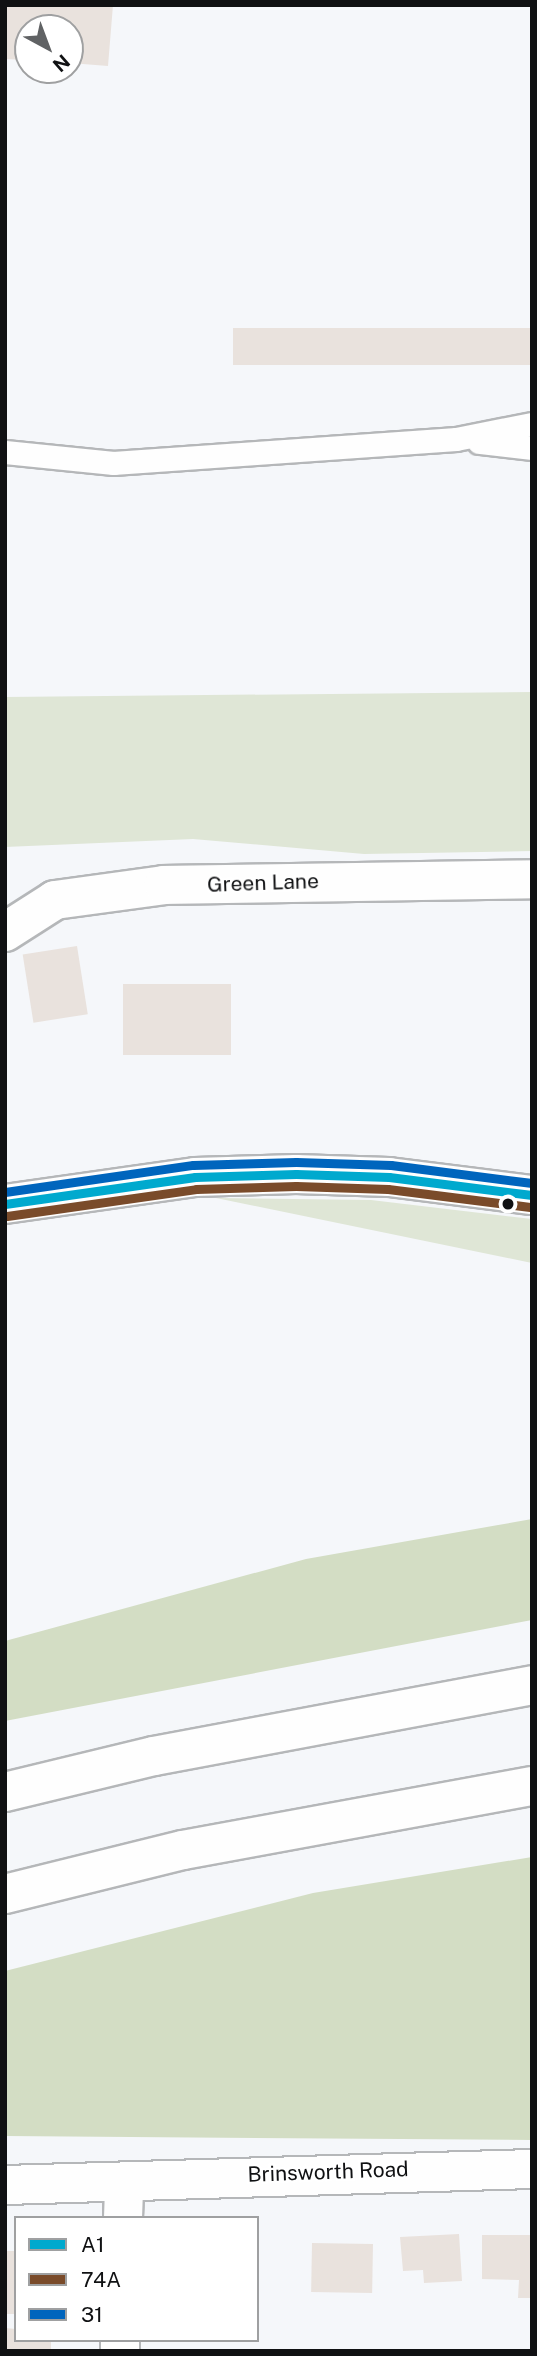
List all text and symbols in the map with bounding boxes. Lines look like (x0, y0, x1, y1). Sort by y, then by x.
north arrow (14, 14, 84, 84)
text: N (49, 50, 74, 77)
street label: Green Lane (207, 868, 319, 898)
unlabelled marker (501, 1197, 515, 1211)
street label: Brinsworth Road (247, 2157, 409, 2187)
legend (14, 2216, 259, 2342)
text: A1 (81, 2232, 104, 2257)
text: 74A (81, 2267, 121, 2292)
text: 31 (81, 2302, 103, 2327)

